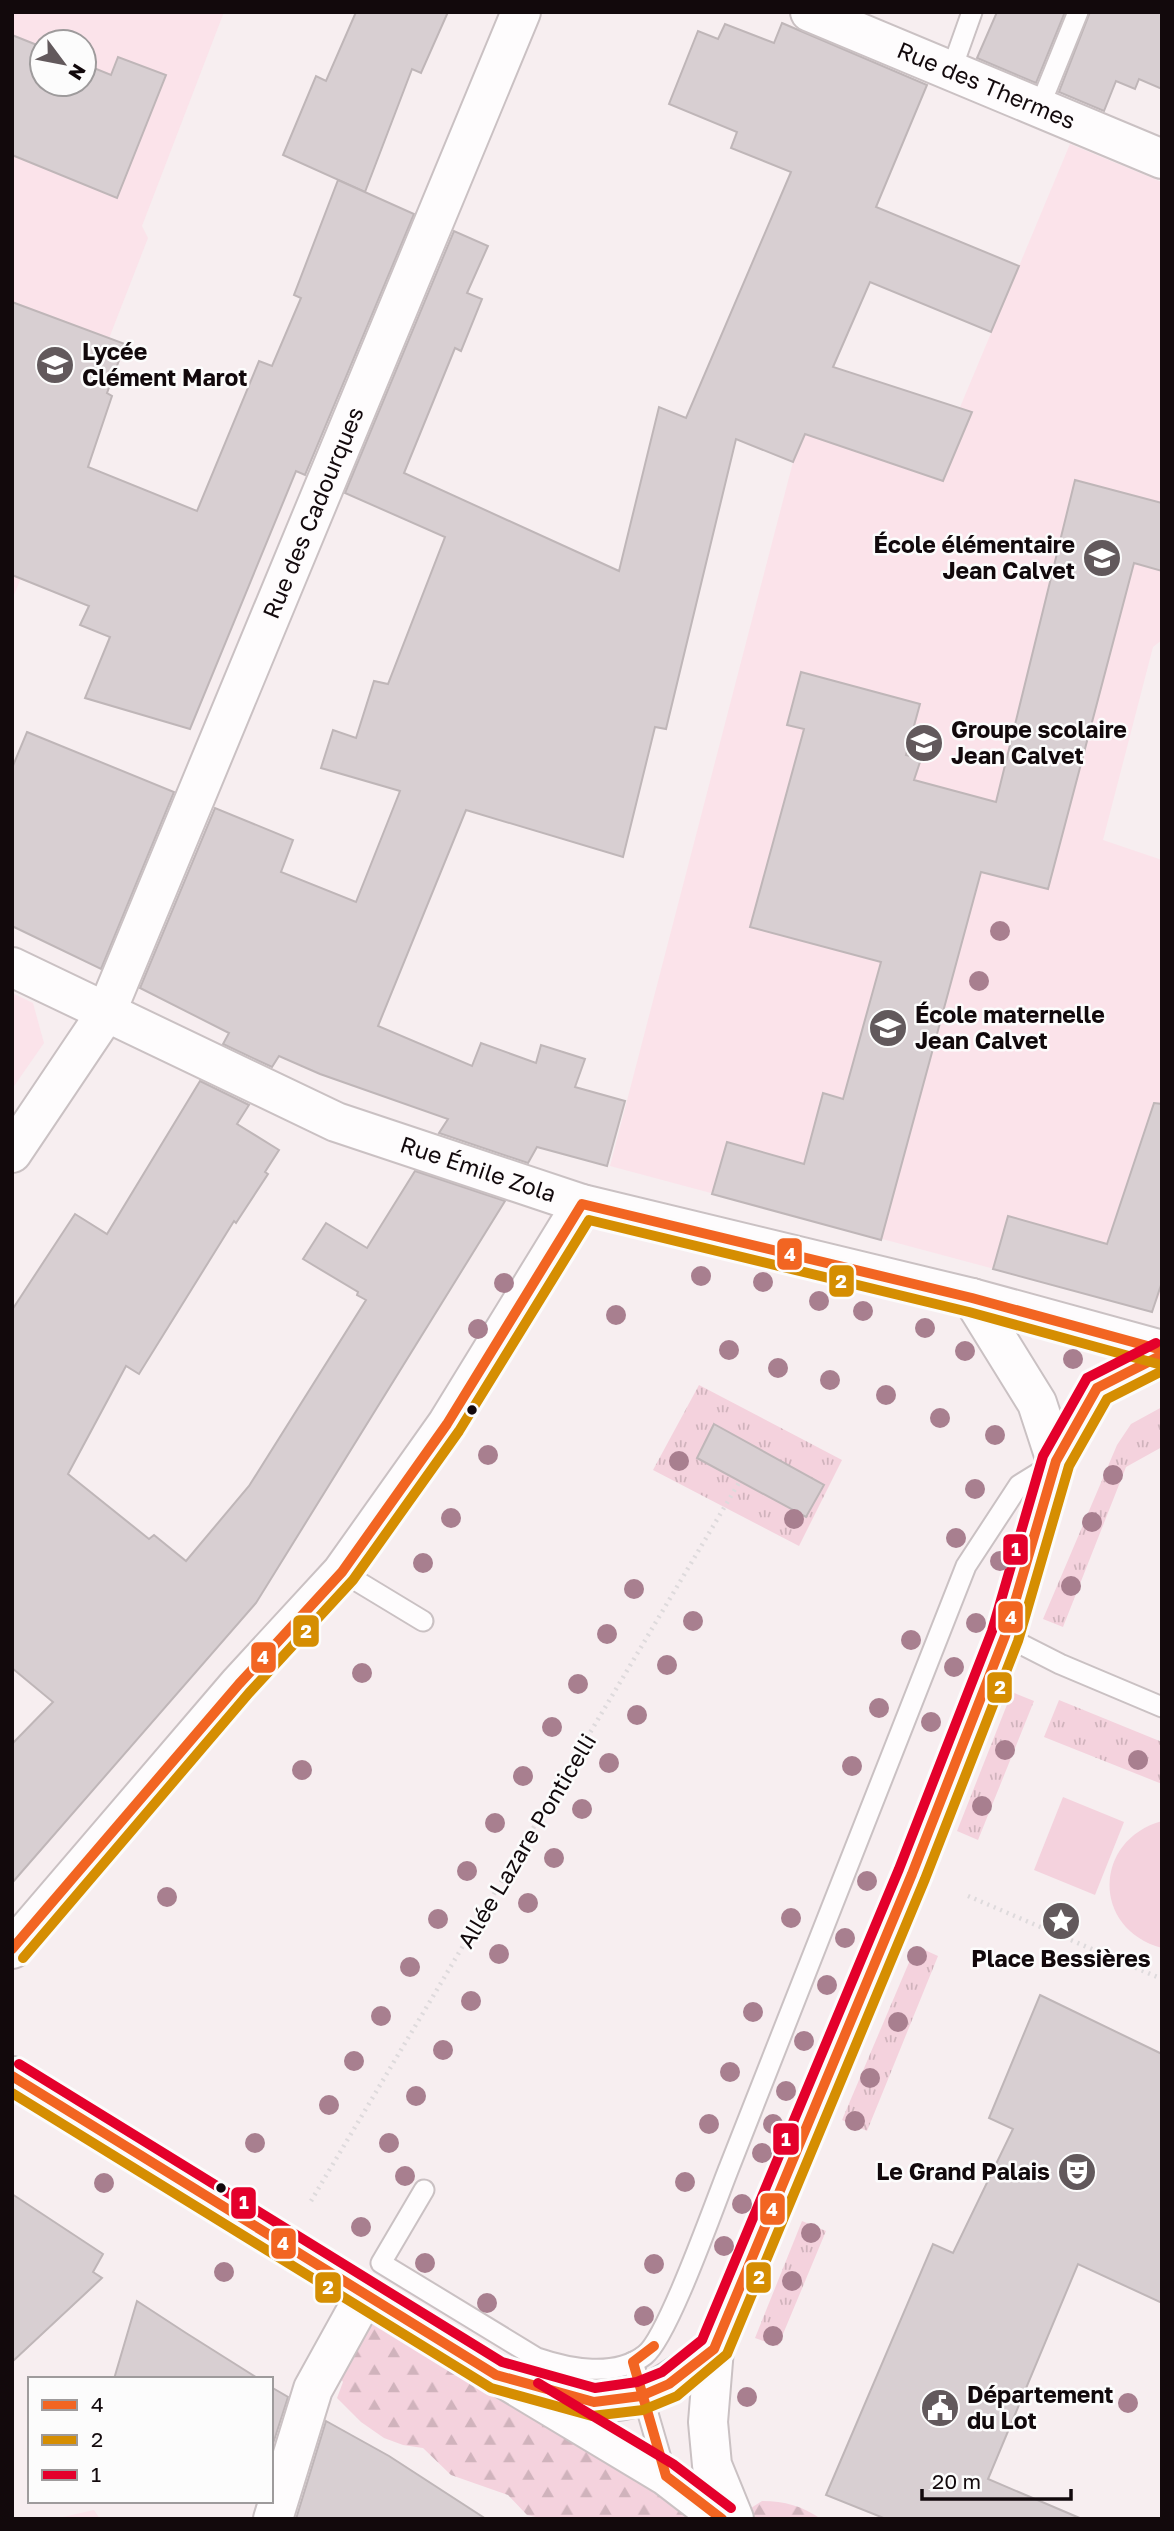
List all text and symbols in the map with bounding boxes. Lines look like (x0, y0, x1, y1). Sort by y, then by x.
north arrow (28, 28, 98, 98)
street label: Rue des Thermes (893, 35, 1080, 134)
text: N (64, 60, 91, 84)
place label: Lycée Clément Marot (82, 337, 247, 391)
school or university icon: Lycée Clément Marot (34, 344, 76, 386)
street label: Rue des Cadourques (256, 403, 369, 623)
place label: École élémentaire Jean Calvet (873, 530, 1075, 584)
school or university icon: École élémentaire Jean Calvet (1081, 537, 1123, 579)
place label: Groupe scolaire Jean Calvet (951, 715, 1127, 769)
school or university icon: Groupe scolaire Jean Calvet (903, 722, 945, 764)
place label: École maternelle Jean Calvet (915, 1000, 1105, 1054)
school or university icon: École maternelle Jean Calvet (867, 1007, 909, 1049)
street label: Rue Émile Zola (397, 1129, 560, 1207)
line badge: 4 (776, 1237, 803, 1271)
text: 4 (784, 1242, 796, 1265)
line badge: 2 (828, 1264, 855, 1298)
text: 2 (835, 1269, 847, 1292)
unlabelled marker (465, 1403, 479, 1417)
line badge: 1 (1002, 1533, 1029, 1566)
text: 1 (1011, 1537, 1021, 1560)
line badge: 4 (997, 1600, 1024, 1634)
text: 4 (1005, 1605, 1017, 1628)
line badge: 2 (292, 1614, 320, 1648)
text: 2 (300, 1619, 312, 1642)
line badge: 4 (250, 1641, 277, 1674)
text: 4 (257, 1645, 269, 1668)
line badge: 2 (986, 1671, 1013, 1704)
text: 2 (994, 1675, 1006, 1698)
street label: Allée Lazare Ponticelli (451, 1728, 601, 1953)
place icon: Place Bessières (1040, 1900, 1082, 1942)
place label: Place Bessières (971, 1944, 1151, 1972)
line badge: 1 (772, 2122, 800, 2156)
text: 1 (781, 2127, 791, 2150)
theatre icon: Le Grand Palais (1056, 2151, 1098, 2193)
place label: Le Grand Palais (876, 2157, 1050, 2185)
unlabelled marker (214, 2181, 228, 2195)
line badge: 1 (230, 2186, 257, 2220)
text: 1 (239, 2190, 249, 2213)
line badge: 4 (759, 2192, 786, 2226)
text: 4 (766, 2197, 778, 2220)
line badge: 4 (270, 2227, 297, 2260)
text: 4 (277, 2231, 289, 2254)
line badge: 2 (745, 2261, 772, 2294)
text: 2 (753, 2265, 765, 2288)
line badge: 2 (314, 2271, 342, 2304)
text: 2 (322, 2275, 334, 2298)
legend (28, 2377, 273, 2503)
place label: Département du Lot (967, 2380, 1114, 2434)
public building icon: Département du Lot (919, 2387, 961, 2429)
text: 4 (91, 2391, 104, 2417)
text: 2 (91, 2426, 103, 2452)
scale bar (922, 2458, 1071, 2502)
text: 1 (91, 2461, 101, 2487)
text: 20 m (932, 2468, 981, 2494)

